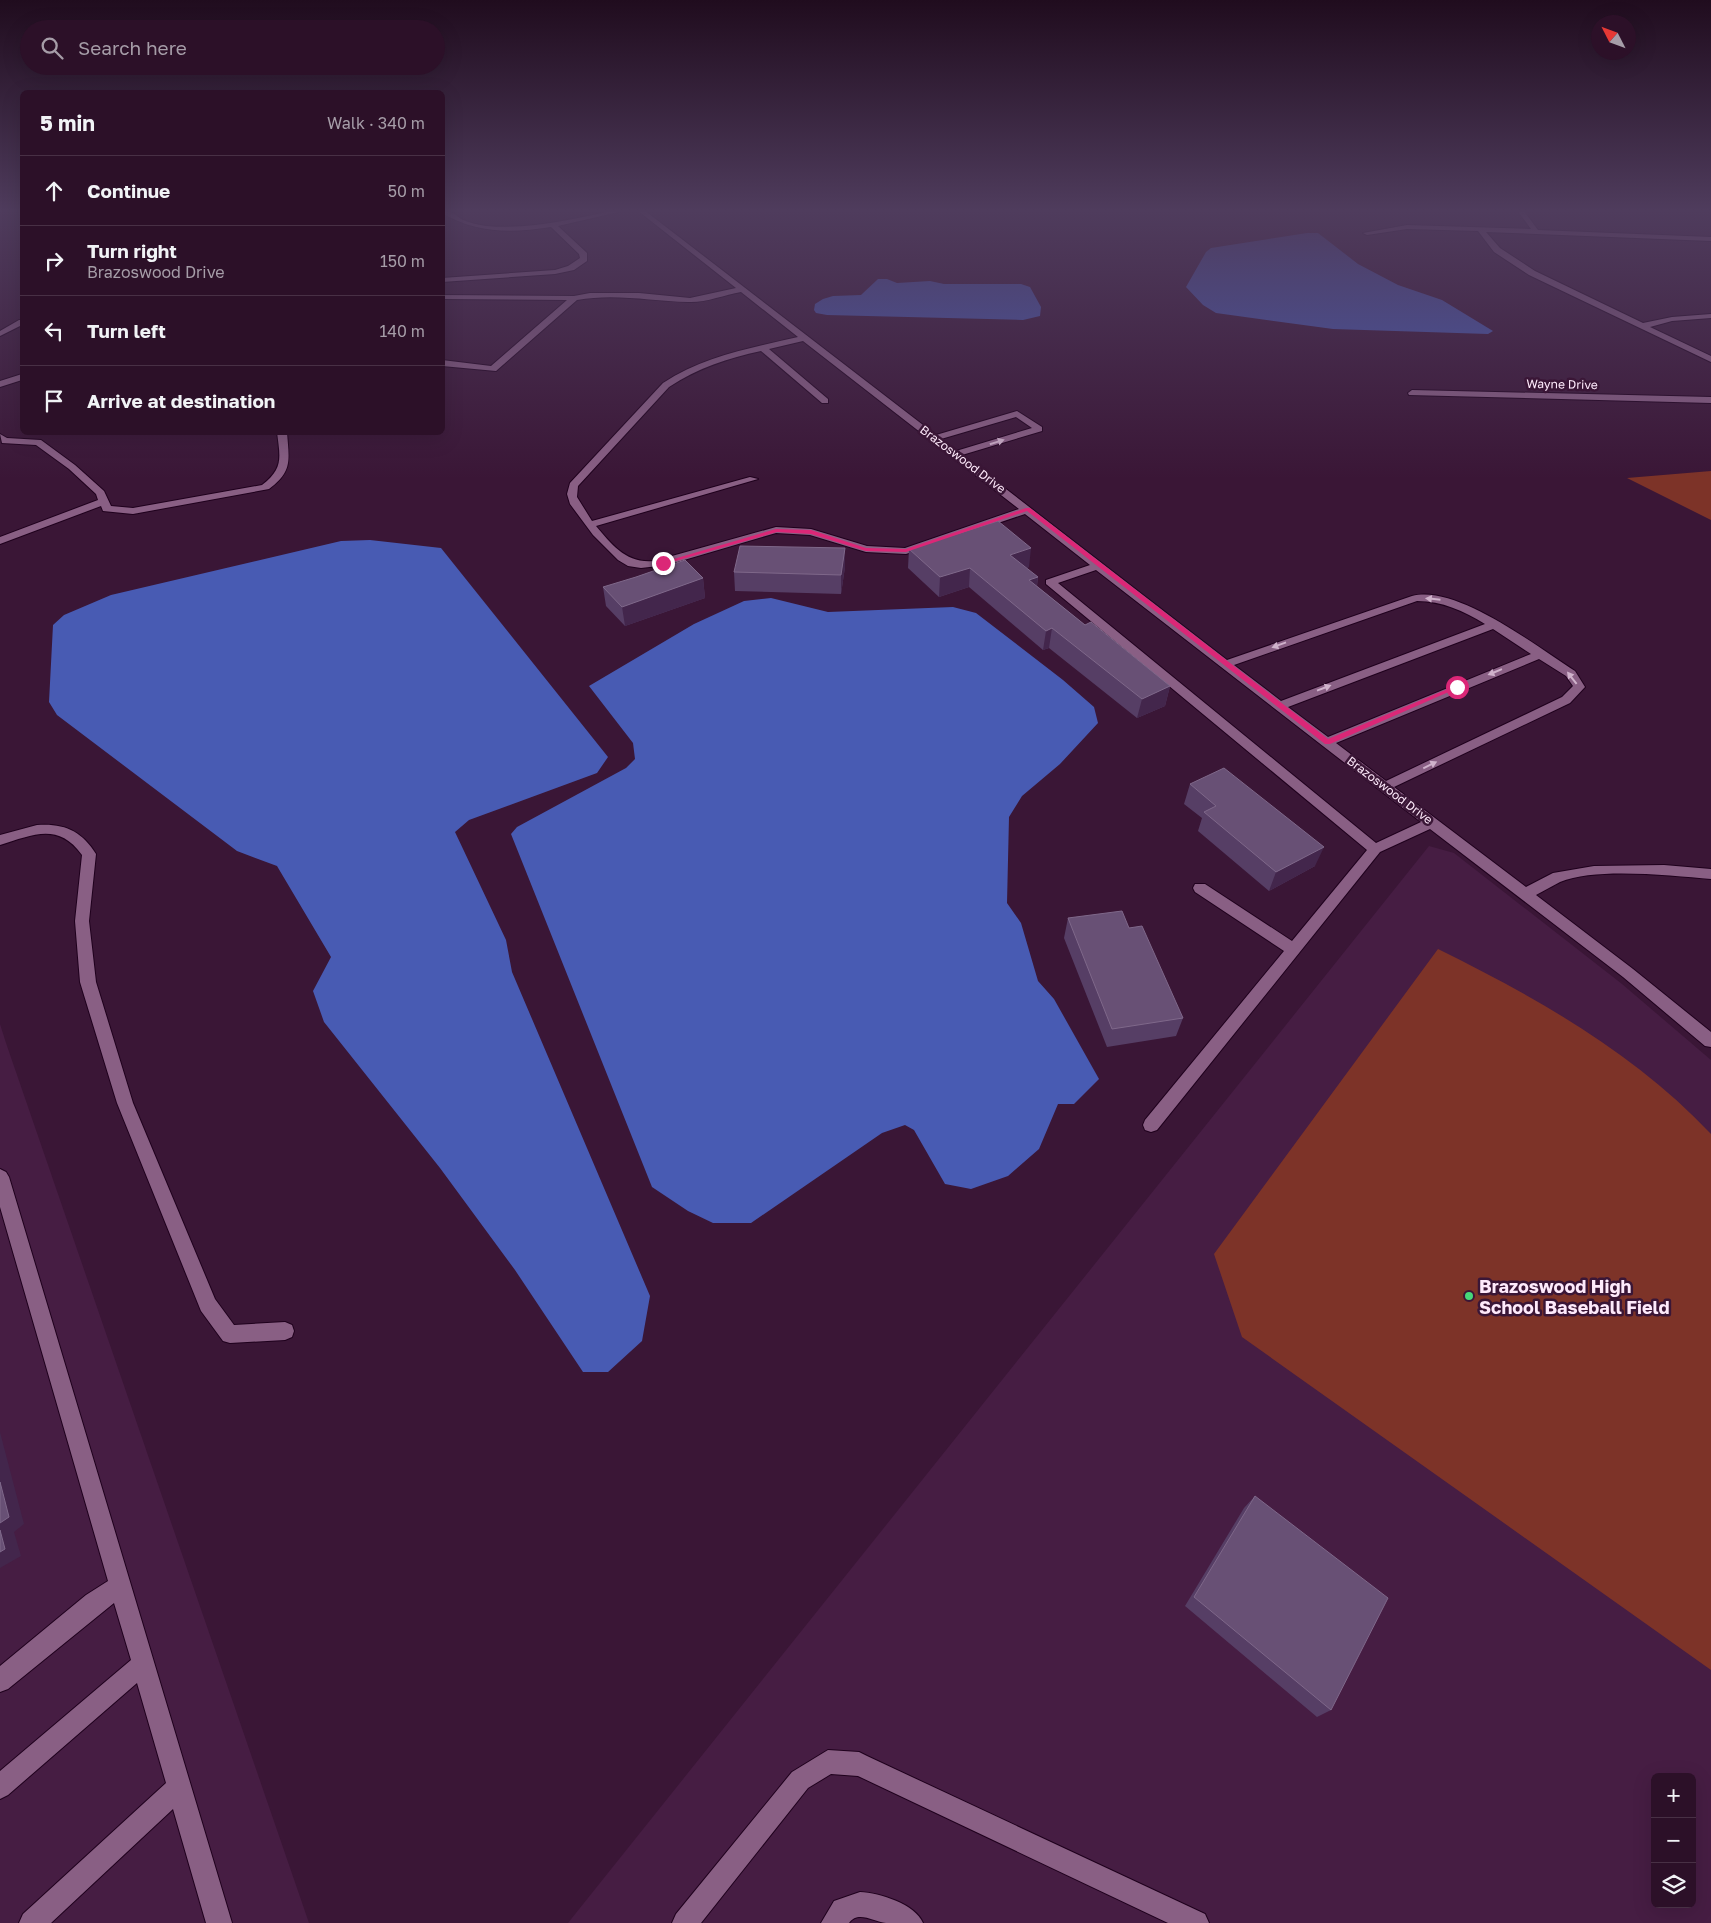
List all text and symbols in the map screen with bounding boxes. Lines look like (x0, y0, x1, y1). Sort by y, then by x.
north arrow (1591, 15, 1636, 60)
search box (20, 20, 445, 75)
icon: search (38, 34, 66, 62)
text: Search here (78, 36, 187, 59)
text: 5 min (40, 110, 95, 136)
text: Walk · 340 m (327, 113, 425, 133)
icon: ahead (40, 177, 68, 205)
text: Continue (87, 179, 170, 202)
text: 50 m (388, 181, 425, 201)
text: Turn right (87, 239, 177, 262)
icon: right (40, 247, 68, 275)
text: 150 m (380, 251, 425, 271)
text: Brazoswood Drive (87, 262, 225, 282)
icon: left (40, 317, 68, 345)
text: Turn left (87, 319, 166, 342)
text: 140 m (379, 321, 425, 341)
street label: Wayne Drive (1526, 376, 1598, 392)
icon: arrive (40, 387, 68, 415)
text: Arrive at destination (87, 389, 275, 412)
street label: Brazoswood Drive (917, 422, 1009, 496)
one-way arrow (990, 437, 1005, 445)
route end (652, 552, 675, 575)
one-way arrow (1425, 595, 1441, 603)
one-way arrow (1271, 641, 1286, 649)
one-way arrow (1487, 668, 1502, 676)
one-way arrow (1567, 672, 1578, 685)
route start (1446, 676, 1469, 699)
one-way arrow (1317, 684, 1332, 692)
street label: Brazoswood Drive (1344, 753, 1436, 827)
one-way arrow (1422, 761, 1437, 769)
place label: Brazoswood High School Baseball Field (1479, 1275, 1670, 1318)
marker: Brazoswood High School Baseball Field (1463, 1290, 1475, 1302)
map controls (1651, 1773, 1696, 1908)
button: + (1651, 1773, 1696, 1818)
button: − (1651, 1818, 1696, 1863)
button: layers (1651, 1863, 1696, 1908)

